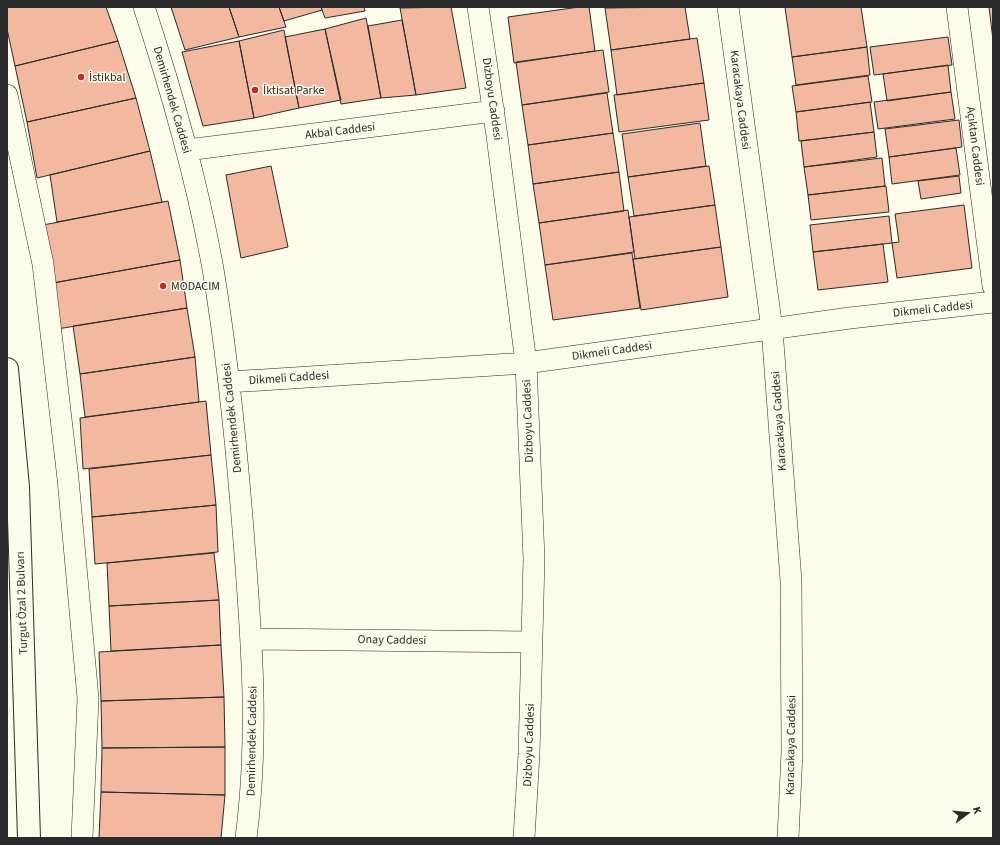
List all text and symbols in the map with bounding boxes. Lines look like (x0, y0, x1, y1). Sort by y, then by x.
street label: Demirhendek Caddesi (149, 45, 195, 156)
street label: Karacakaya Caddesi (725, 49, 755, 151)
street label: Dizboyu Caddesi (478, 57, 506, 141)
place label: İstikbal (89, 69, 125, 86)
marker: İstikbal (76, 72, 86, 82)
place label: İktisat Parke (263, 82, 324, 99)
marker: İktisat Parke (250, 85, 260, 95)
street label: Açıktan Caddesi (962, 105, 988, 187)
street label: Akbal Caddesi (304, 118, 376, 144)
place label: MODACIM (171, 278, 220, 295)
marker: MODACIM (158, 281, 168, 291)
street label: Dikmeli Caddesi (892, 296, 974, 322)
street label: Dikmeli Caddesi (571, 337, 653, 365)
street label: Demirhendek Caddesi (218, 362, 246, 474)
street label: Dikmeli Caddesi (248, 367, 330, 389)
street label: Karacakaya Caddesi (767, 370, 791, 472)
street label: Dizboyu Caddesi (518, 379, 538, 463)
street label: Turgut Özal 2 Bulvarı (12, 551, 32, 655)
street label: Onay Caddesi (357, 631, 427, 649)
street label: Demirhendek Caddesi (243, 686, 261, 796)
street label: Karacakaya Caddesi (782, 695, 800, 795)
street label: Dizboyu Caddesi (519, 703, 539, 787)
north arrow (948, 793, 988, 833)
text: K (969, 805, 985, 816)

